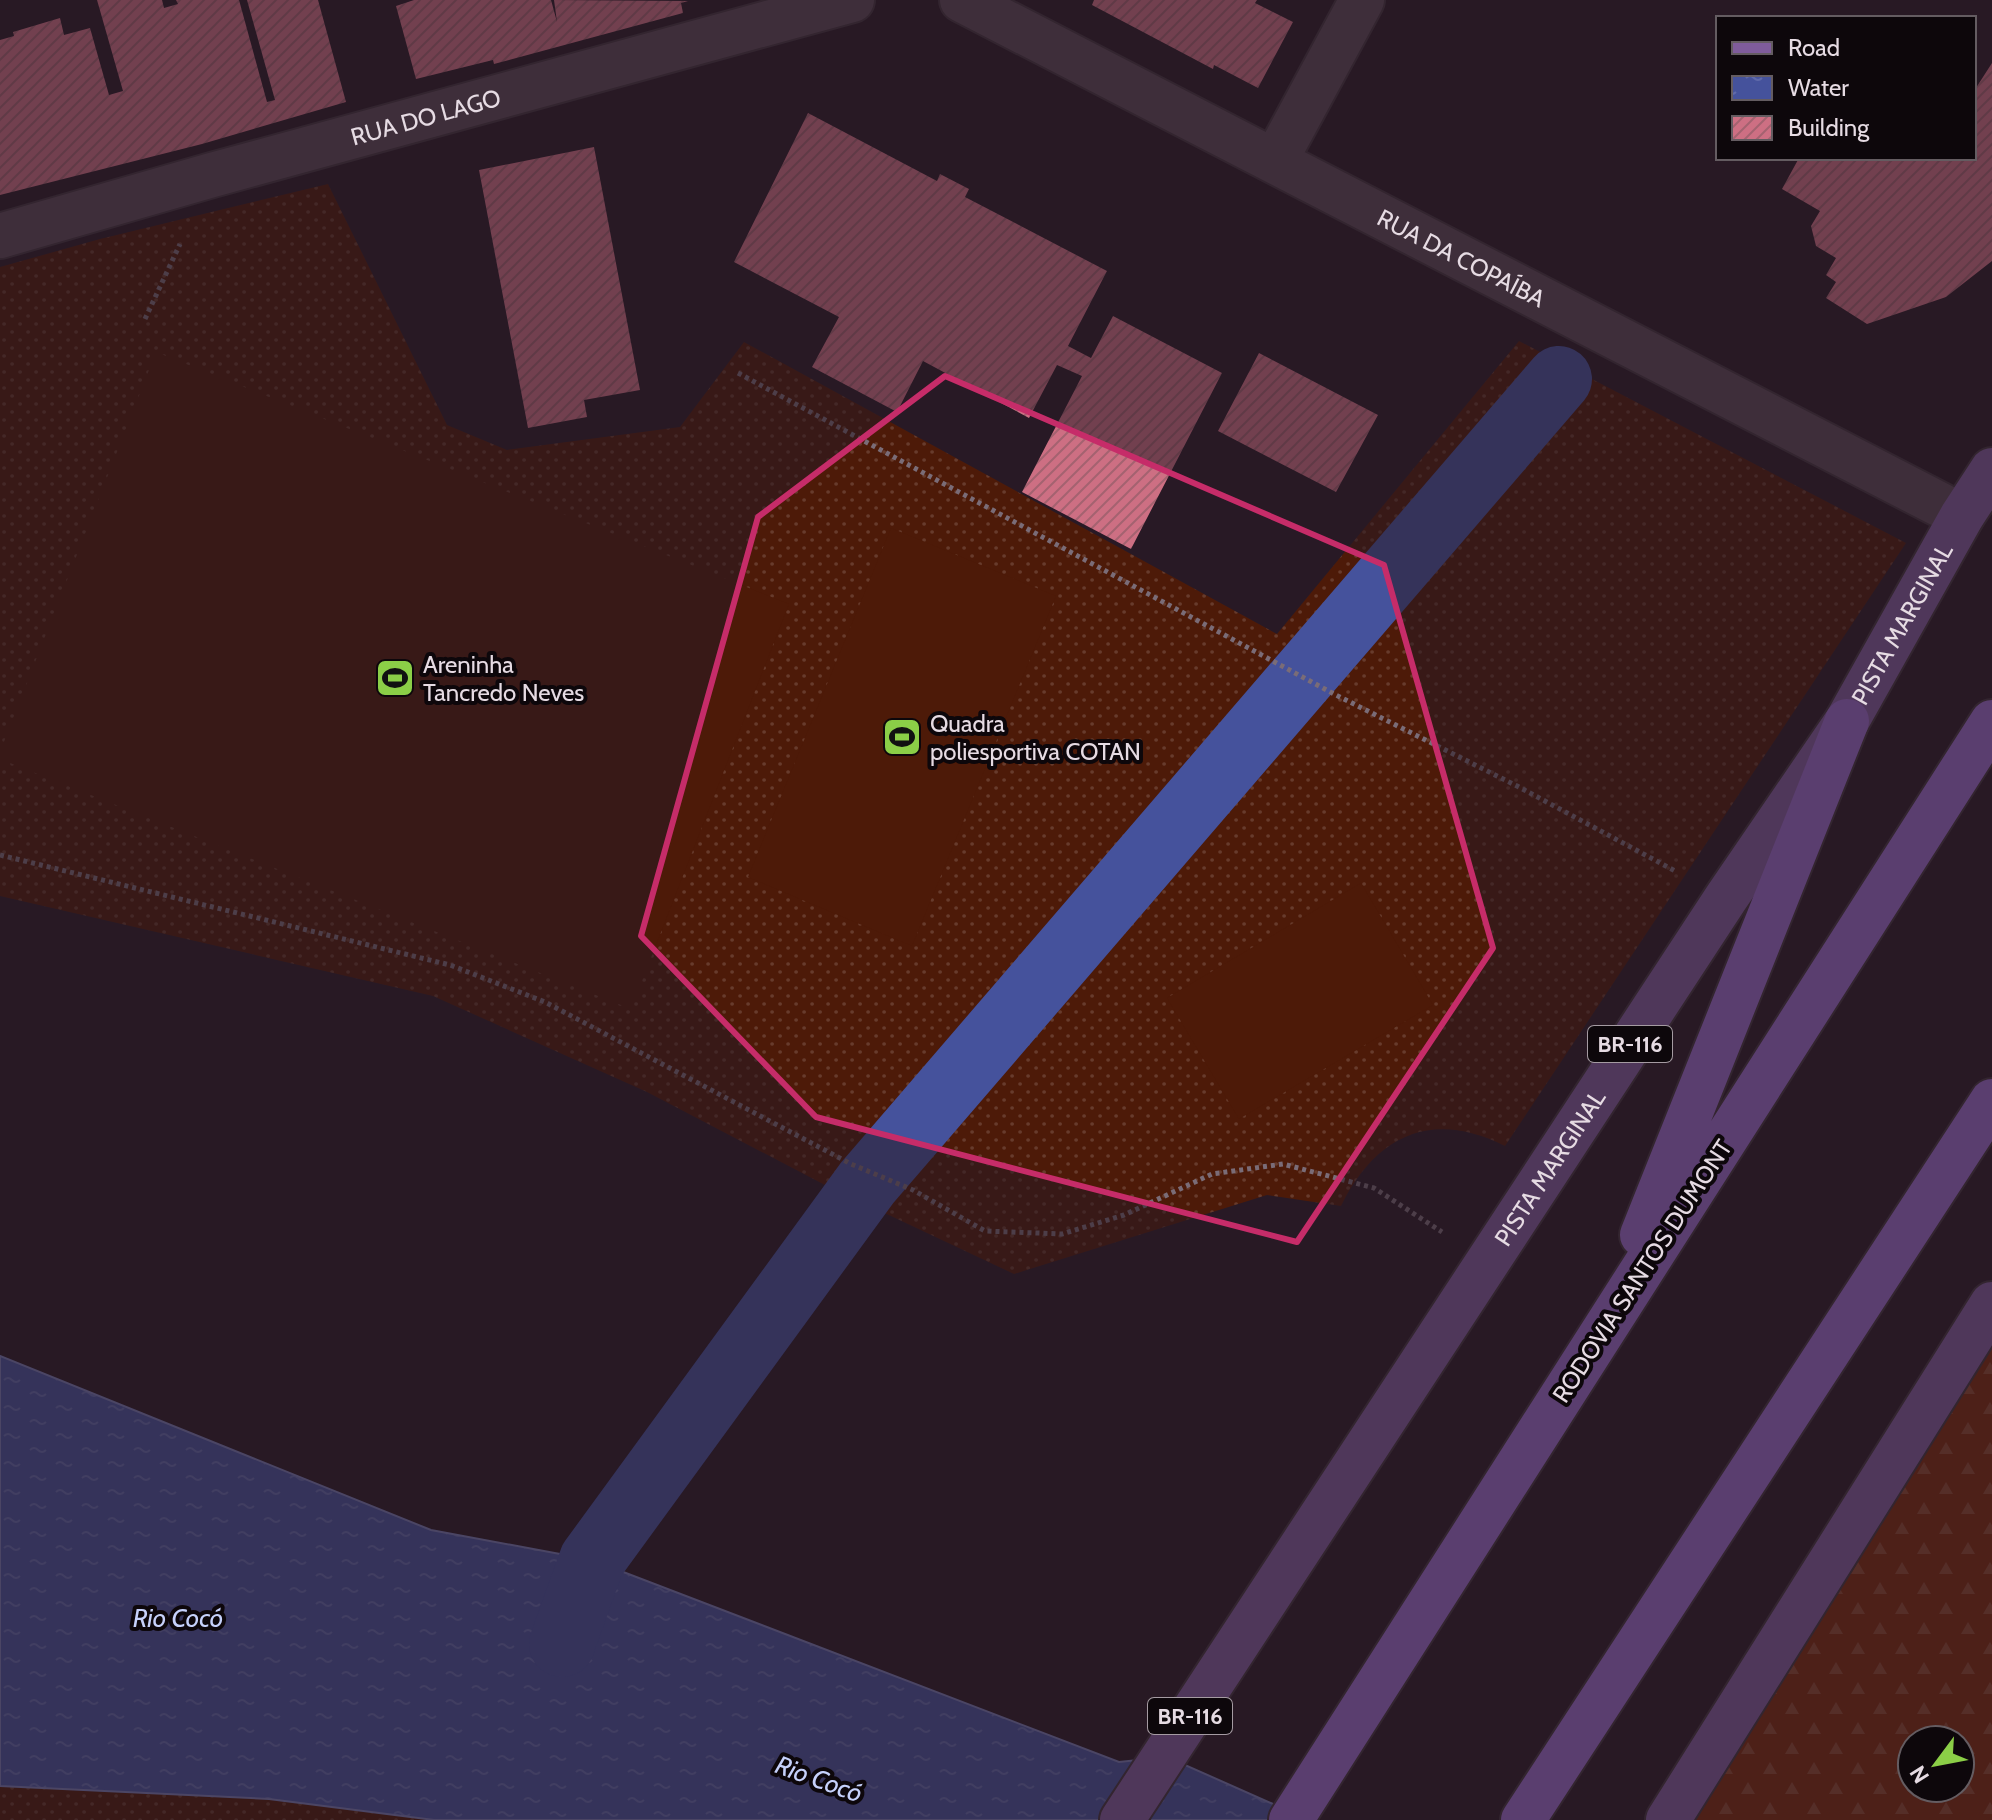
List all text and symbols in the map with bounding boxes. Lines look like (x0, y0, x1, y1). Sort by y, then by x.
legend (1716, 16, 1976, 160)
text: Road (1788, 33, 1840, 62)
text: Water (1788, 73, 1849, 102)
street label: RUA DO LAGO (347, 82, 504, 151)
text: Building (1788, 113, 1870, 142)
street label: RUA DA COPAÍBA (1373, 202, 1550, 313)
street label: PISTA MARGINAL (1845, 538, 1958, 710)
place label: Areninha Tancredo Neves (423, 650, 584, 707)
sports icon: Areninha Tancredo Neves (374, 657, 416, 699)
place label: Quadra poliesportiva COTAN (930, 709, 1141, 766)
sports icon: Quadra poliesportiva COTAN (881, 716, 923, 758)
road number: BR-116 (1588, 1026, 1672, 1062)
street label: PISTA MARGINAL (1488, 1084, 1611, 1251)
street label: RODOVIA SANTOS DUMONT (1546, 1134, 1738, 1408)
water label: Rio Cocó (133, 1602, 223, 1634)
road number: BR-116 (1148, 1698, 1232, 1734)
north arrow (1896, 1724, 1976, 1804)
water label: Rio Cocó (771, 1748, 867, 1810)
text: N (1904, 1761, 1935, 1788)

